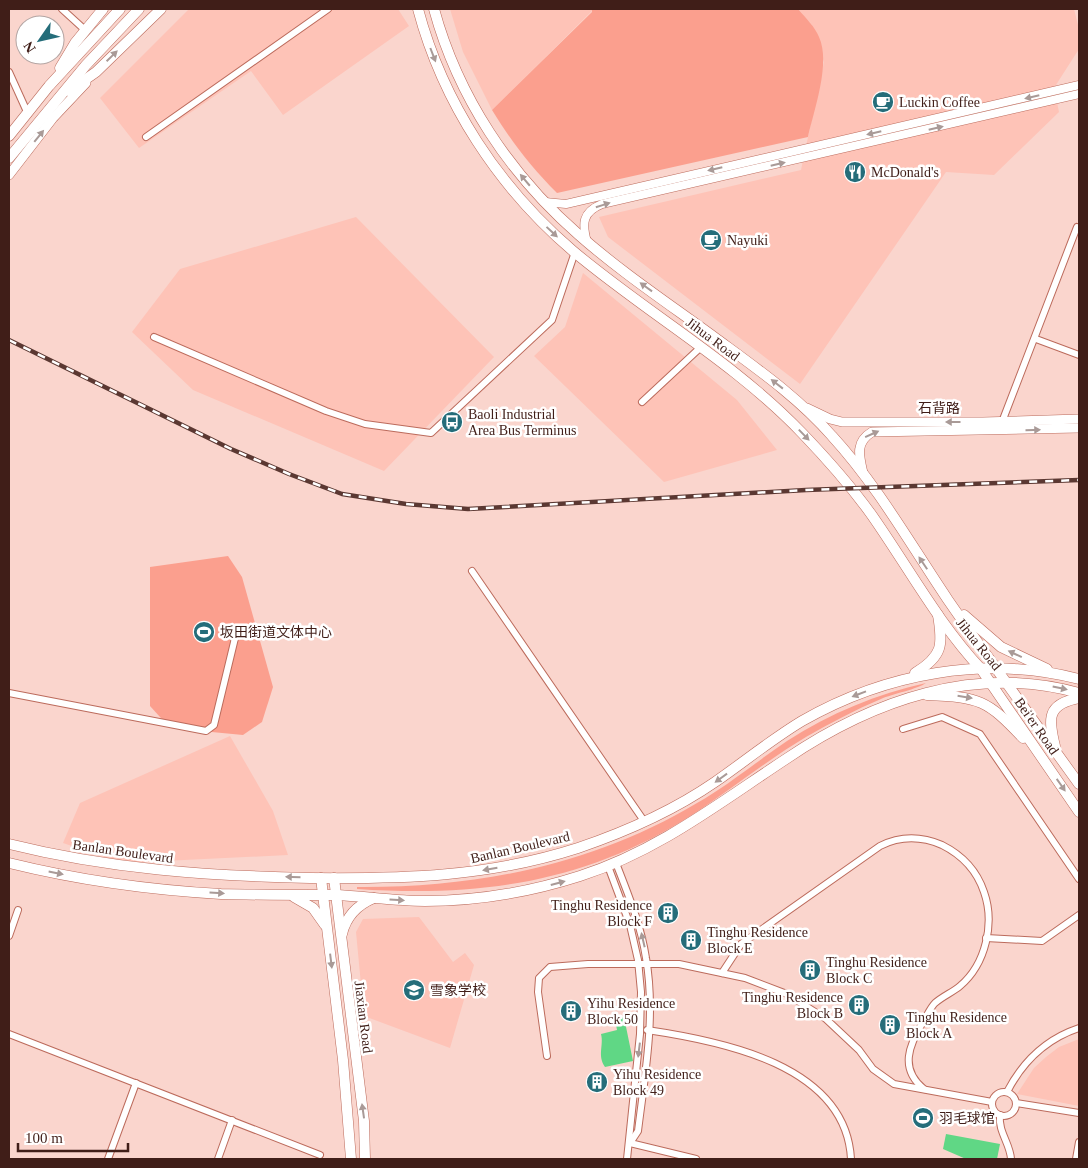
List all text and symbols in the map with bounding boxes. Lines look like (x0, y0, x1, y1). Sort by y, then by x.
north arrow (15, 15, 65, 65)
text: N (21, 39, 39, 55)
one-way arrow (430, 48, 438, 62)
one-way arrow (106, 50, 118, 62)
cafe icon: Luckin Coffee (871, 90, 895, 114)
one-way arrow (1024, 93, 1040, 101)
place label: Luckin Coffee (899, 95, 980, 110)
one-way arrow (929, 124, 944, 132)
one-way arrow (866, 129, 881, 137)
one-way arrow (33, 130, 44, 143)
one-way arrow (770, 160, 785, 168)
restaurant icon: McDonald's (843, 160, 867, 184)
one-way arrow (708, 165, 723, 173)
place label: McDonald's (871, 165, 939, 180)
one-way arrow (519, 174, 530, 187)
one-way arrow (595, 200, 610, 208)
one-way arrow (546, 226, 558, 238)
cafe icon: Nayuki (699, 228, 723, 252)
place label: Nayuki (727, 233, 768, 248)
one-way arrow (639, 282, 653, 292)
street label: Jihua Road (683, 315, 742, 364)
one-way arrow (771, 378, 784, 389)
street label: 石背路 (918, 401, 960, 416)
place label: Baoli Industrial Area Bus Terminus (468, 407, 576, 438)
bus stop icon: Baoli Industrial Area Bus Terminus (440, 410, 464, 434)
one-way arrow (945, 418, 961, 426)
one-way arrow (1025, 425, 1041, 433)
one-way arrow (798, 429, 810, 441)
one-way arrow (864, 430, 879, 438)
one-way arrow (919, 556, 928, 569)
street label: Jihua Road (953, 615, 1004, 673)
sports icon: 坂田街道文体中心 (192, 620, 216, 644)
place label: 坂田街道文体中心 (220, 625, 332, 640)
one-way arrow (1008, 650, 1022, 658)
one-way arrow (1053, 685, 1069, 693)
one-way arrow (851, 690, 866, 698)
one-way arrow (957, 694, 973, 702)
street label: Bei'er Road (1012, 695, 1062, 758)
one-way arrow (714, 773, 727, 783)
one-way arrow (1056, 779, 1066, 792)
street label: Banlan Boulevard (469, 829, 571, 866)
street label: Banlan Boulevard (72, 837, 174, 866)
one-way arrow (482, 866, 498, 874)
one-way arrow (49, 869, 64, 877)
one-way arrow (285, 873, 301, 881)
one-way arrow (551, 878, 566, 886)
one-way arrow (210, 890, 226, 898)
one-way arrow (390, 896, 406, 904)
place label: Tinghu Residence Block F (551, 898, 652, 929)
building icon: Tinghu Residence Block F (656, 901, 680, 925)
place label: Tinghu Residence Block E (707, 925, 808, 956)
building icon: Tinghu Residence Block E (679, 928, 703, 952)
one-way arrow (639, 933, 647, 948)
one-way arrow (327, 953, 335, 969)
place label: Tinghu Residence Block C (826, 955, 927, 986)
building icon: Tinghu Residence Block C (798, 958, 822, 982)
school or university icon: 雪象学校 (402, 978, 426, 1002)
street label: Jiaxian Road (352, 980, 375, 1054)
place label: 雪象学校 (430, 982, 486, 998)
place label: Tinghu Residence Block B (742, 990, 843, 1021)
building icon: Tinghu Residence Block B (847, 993, 871, 1017)
place label: Yihu Residence Block 50 (587, 996, 675, 1027)
building icon: Yihu Residence Block 50 (559, 999, 583, 1023)
place label: Tinghu Residence Block A (906, 1010, 1007, 1041)
building icon: Tinghu Residence Block A (878, 1013, 902, 1037)
one-way arrow (635, 1042, 643, 1058)
place label: Yihu Residence Block 49 (613, 1067, 701, 1098)
building icon: Yihu Residence Block 49 (585, 1070, 609, 1094)
one-way arrow (358, 1102, 366, 1118)
sports icon: 羽毛球馆 (911, 1106, 935, 1130)
place label: 羽毛球馆 (939, 1111, 995, 1126)
scale bar (18, 1120, 128, 1152)
text: 100 m (25, 1130, 63, 1146)

